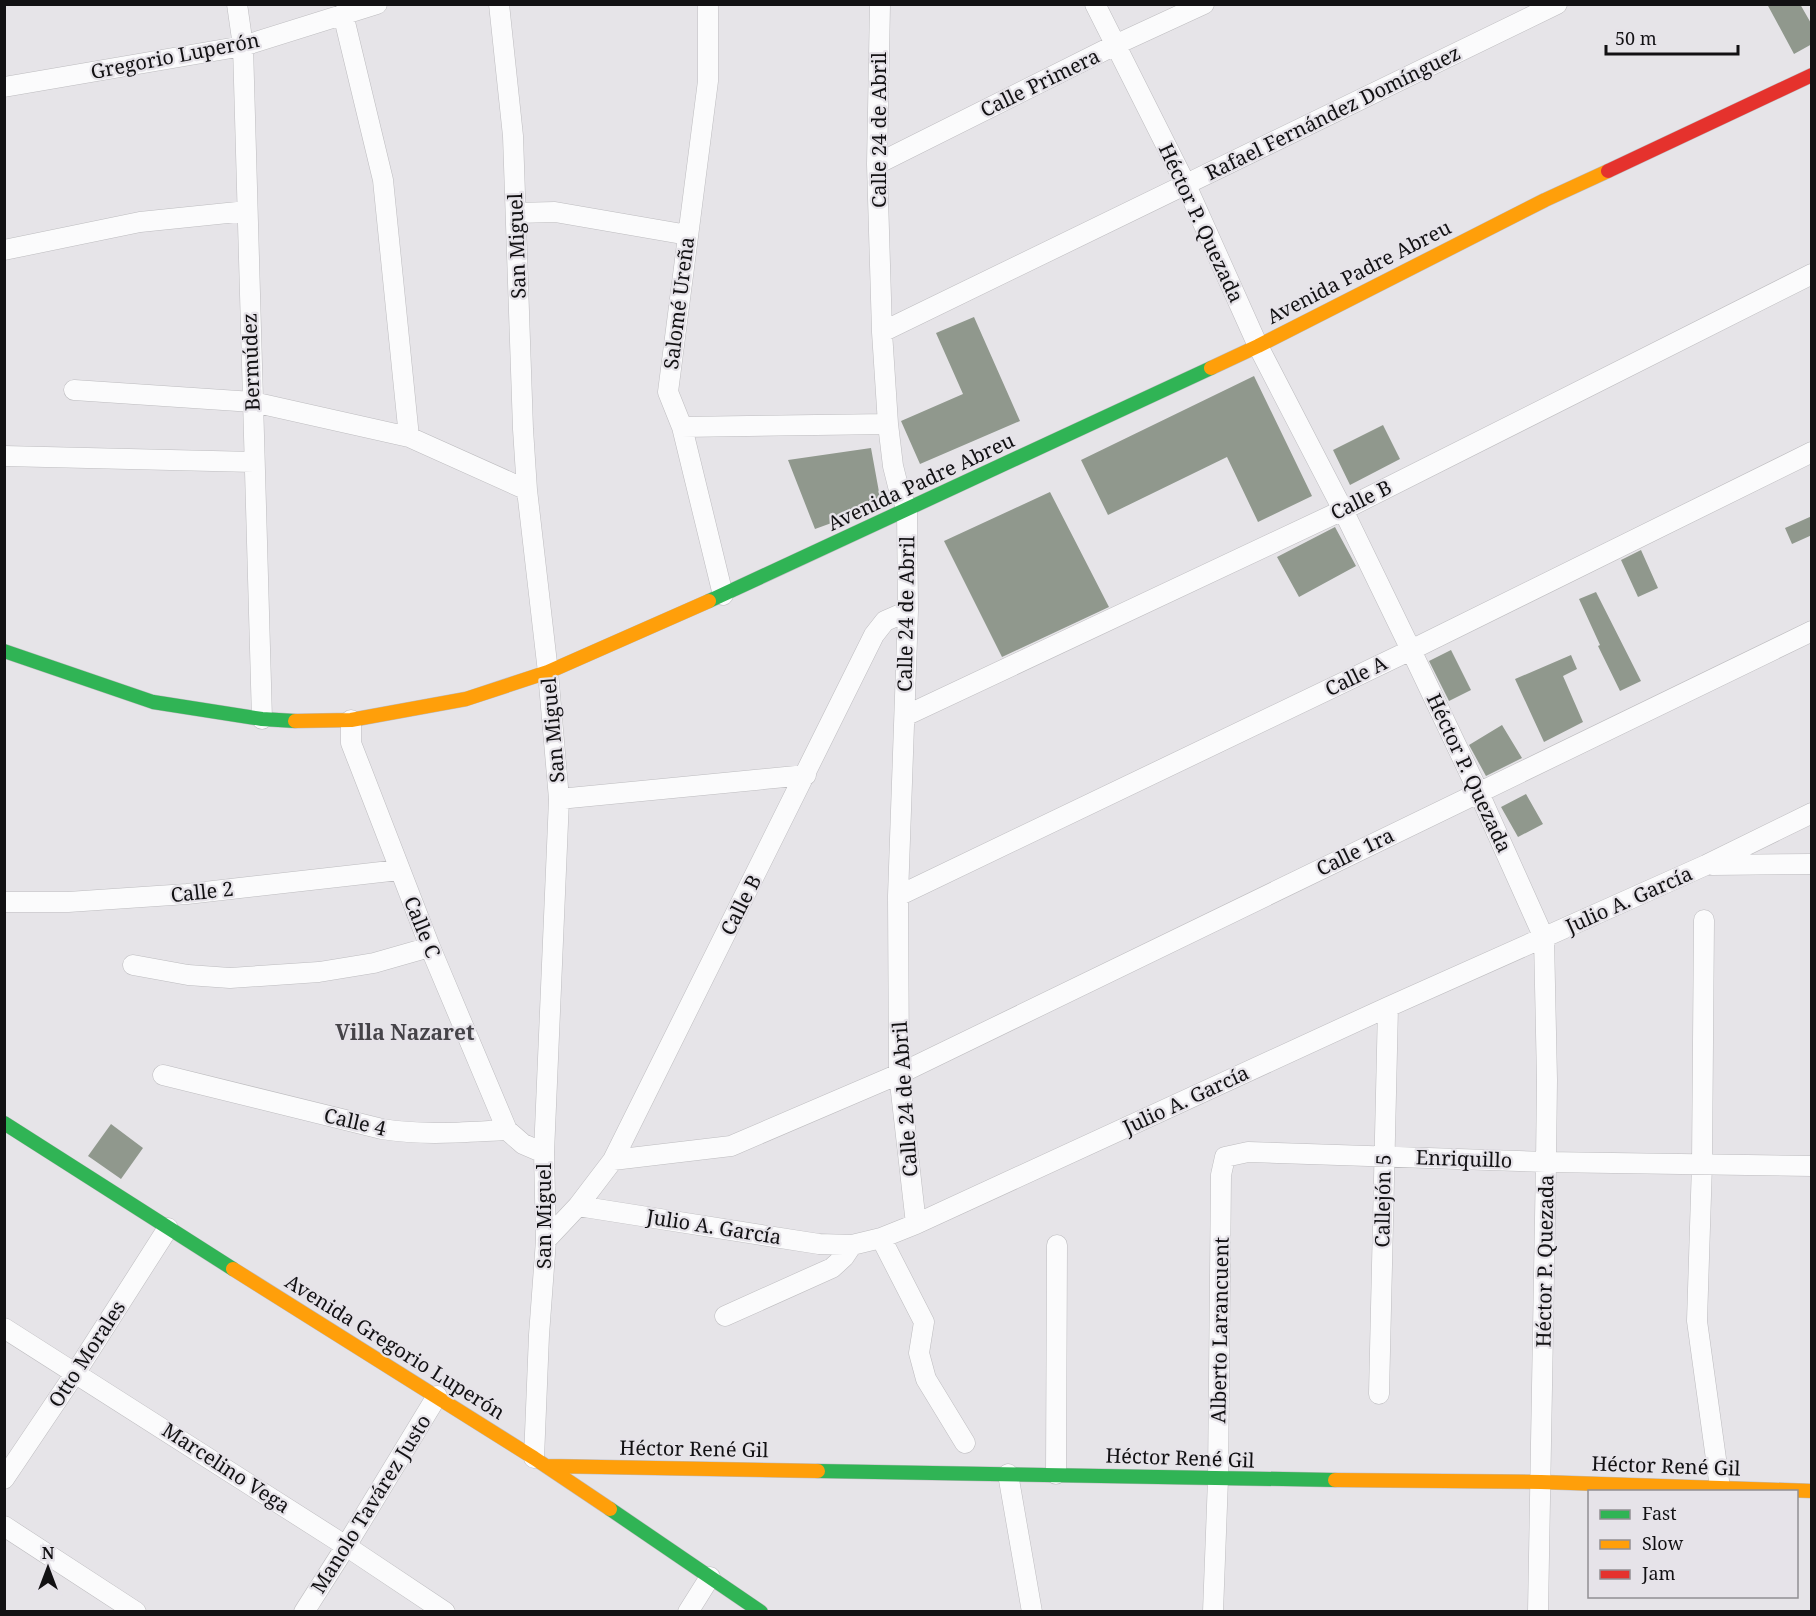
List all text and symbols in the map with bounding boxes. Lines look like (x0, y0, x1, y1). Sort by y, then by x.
scale bar (1606, 18, 1738, 56)
street label: Gregorio Luperón (88, 26, 262, 85)
text: 50 m (1615, 26, 1657, 50)
street label: Rafael Fernández Domínguez (1201, 39, 1465, 186)
street label: Calle Primera (976, 42, 1104, 123)
street label: Calle 24 de Abril (865, 52, 892, 208)
street label: Héctor P. Quezada (1153, 139, 1250, 307)
street label: San Miguel (501, 193, 532, 299)
street label: Avenida Padre Abreu (1262, 213, 1456, 330)
street label: Salomé Ureña (657, 235, 700, 371)
street label: Bermúdez (235, 313, 266, 411)
street label: Avenida Padre Abreu (823, 426, 1019, 537)
street label: Calle B (1326, 473, 1396, 526)
street label: Calle 24 de Abril (891, 536, 920, 692)
street label: Calle A (1320, 649, 1392, 702)
street label: San Miguel (534, 676, 571, 784)
street label: Héctor P. Quezada (1421, 689, 1518, 857)
street label: Calle 1ra (1311, 821, 1398, 882)
street label: Julio A. García (1560, 860, 1696, 940)
street label: Calle B (714, 870, 767, 940)
street label: Calle 2 (169, 875, 235, 908)
street label: Calle C (398, 892, 447, 962)
district label: Villa Nazaret (335, 1018, 475, 1046)
street label: Calle 24 de Abril (886, 1020, 923, 1178)
street label: Julio A. García (1118, 1059, 1253, 1141)
street label: Calle 4 (321, 1101, 389, 1142)
street label: Enriquillo (1415, 1143, 1513, 1174)
street label: Callejón 5 (1368, 1154, 1397, 1248)
street label: San Miguel (530, 1163, 557, 1269)
street label: Héctor P. Quezada (1529, 1174, 1560, 1348)
street label: Julio A. García (644, 1202, 783, 1250)
street label: Alberto Larancuent (1204, 1236, 1235, 1423)
street label: Avenida Gregorio Luperón (280, 1268, 510, 1426)
street label: Otto Morales (42, 1295, 131, 1412)
street label: Manolo Tavárez Justo (305, 1409, 437, 1598)
street label: Marcelino Vega (157, 1416, 295, 1519)
street label: Héctor René Gil (619, 1434, 769, 1463)
street label: Héctor René Gil (1105, 1441, 1255, 1474)
street label: Héctor René Gil (1591, 1449, 1741, 1482)
legend (1588, 1490, 1798, 1598)
text: Fast (1642, 1501, 1677, 1525)
text: Slow (1642, 1531, 1684, 1555)
north arrow (18, 1538, 78, 1598)
text: N (42, 1542, 55, 1564)
text: Jam (1641, 1561, 1676, 1585)

